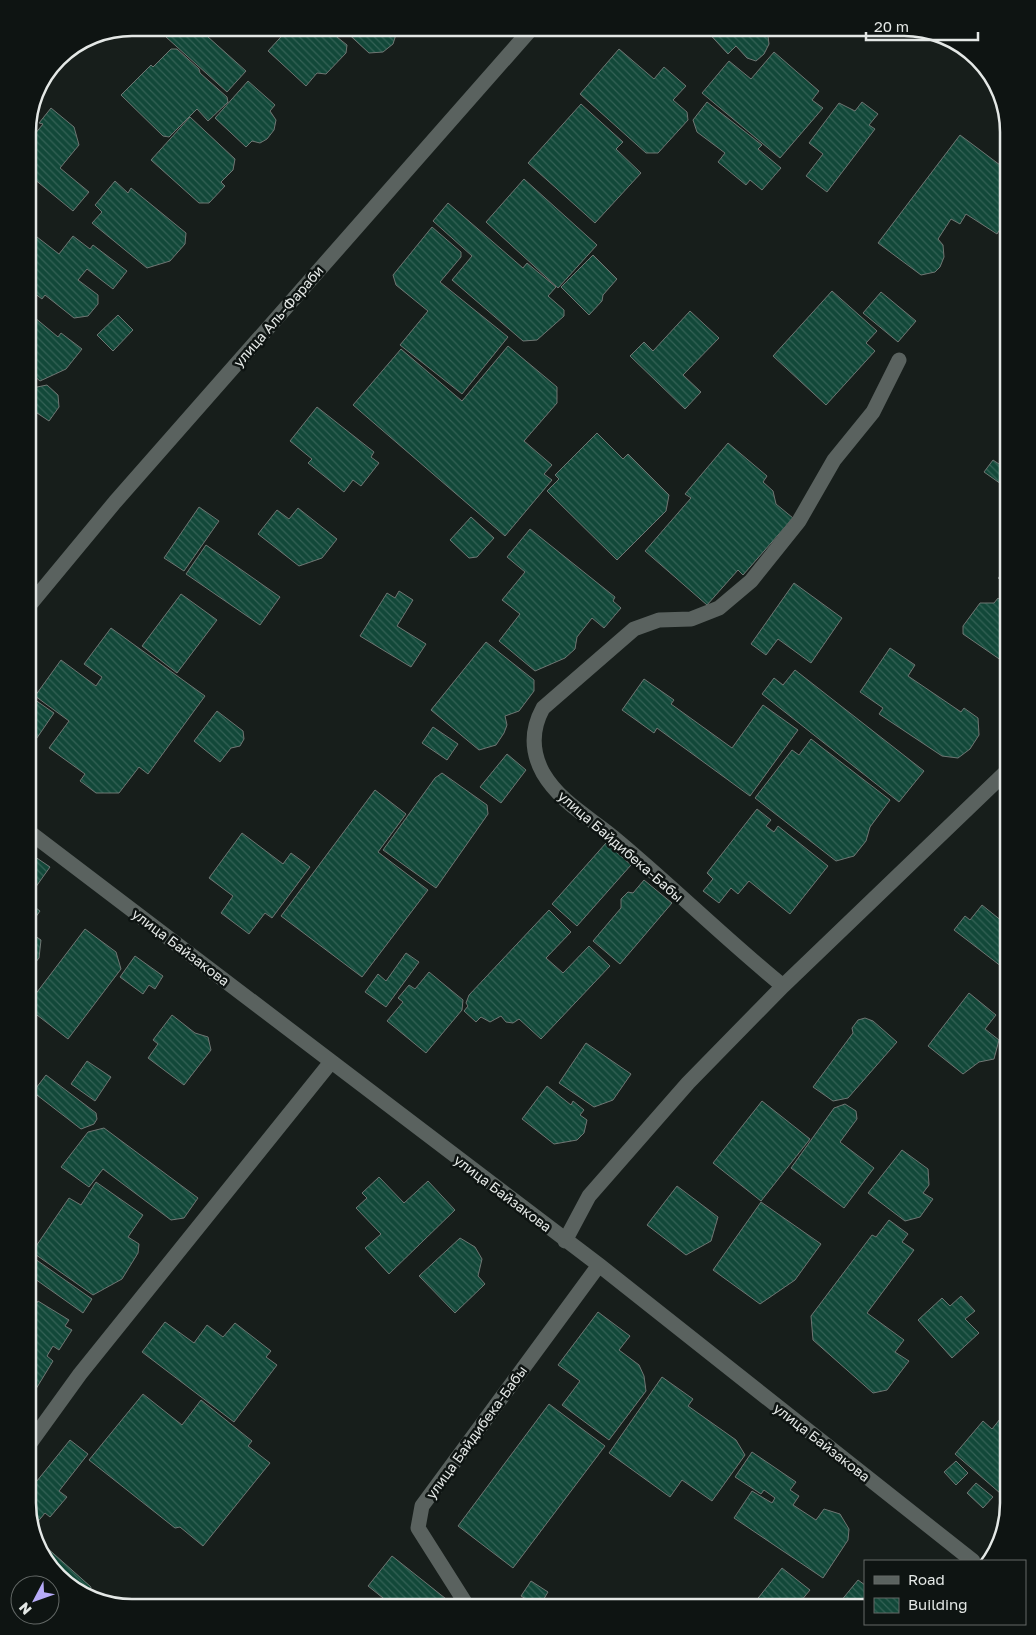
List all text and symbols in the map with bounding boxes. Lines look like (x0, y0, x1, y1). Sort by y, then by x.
scale bar (866, 10, 978, 42)
text: 20 m (874, 17, 909, 35)
street label: улица Аль-Фараби (229, 262, 327, 370)
street label: улица Байдибека-Бабы (555, 787, 687, 905)
street label: улица Байзакова (129, 905, 233, 989)
street label: улица Байзакова (451, 1151, 555, 1235)
street label: улица Байдибека-Бабы (422, 1362, 530, 1502)
street label: улица Байзакова (770, 1399, 874, 1485)
legend (864, 1560, 1026, 1625)
text: Road (908, 1570, 945, 1588)
north arrow (10, 1575, 60, 1625)
text: Building (908, 1595, 968, 1613)
text: N (15, 1599, 35, 1618)

